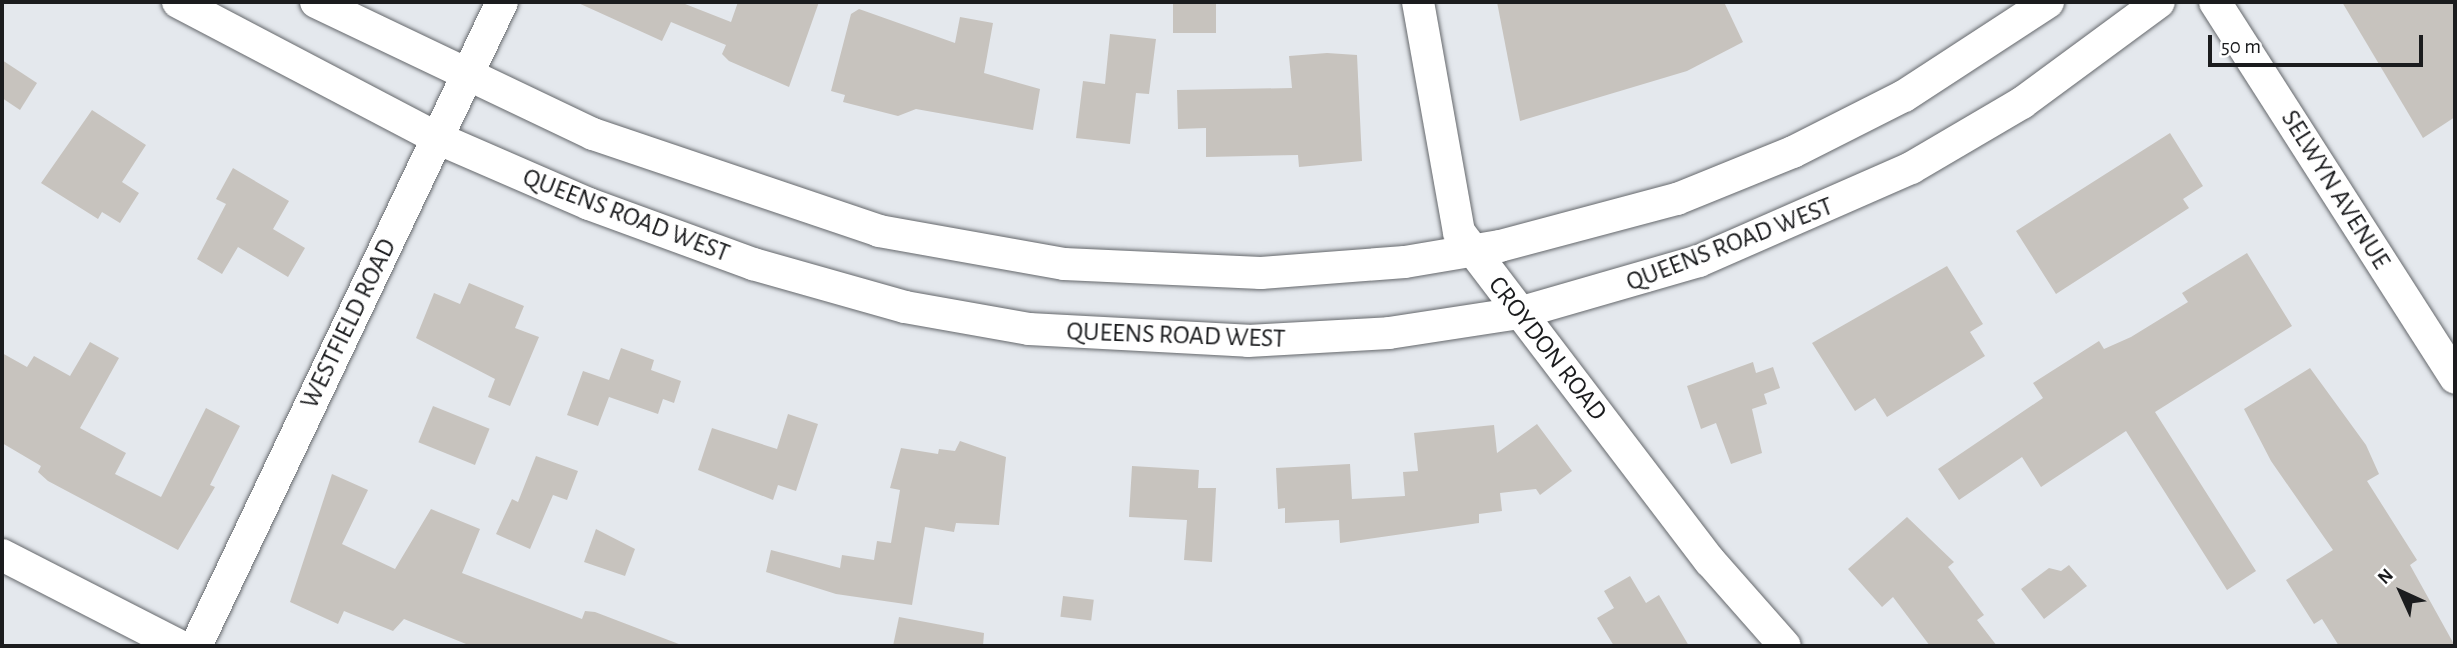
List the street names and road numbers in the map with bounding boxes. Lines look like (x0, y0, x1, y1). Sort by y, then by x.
street label: SELWYN AVENUE (2274, 105, 2396, 275)
street label: QUEENS ROAD WEST (518, 162, 734, 270)
street label: QUEENS ROAD WEST (1622, 191, 1838, 299)
street label: WESTFIELD ROAD (294, 234, 404, 414)
street label: CROYDON ROAD (1481, 271, 1613, 427)
street label: QUEENS ROAD WEST (1066, 317, 1286, 355)

